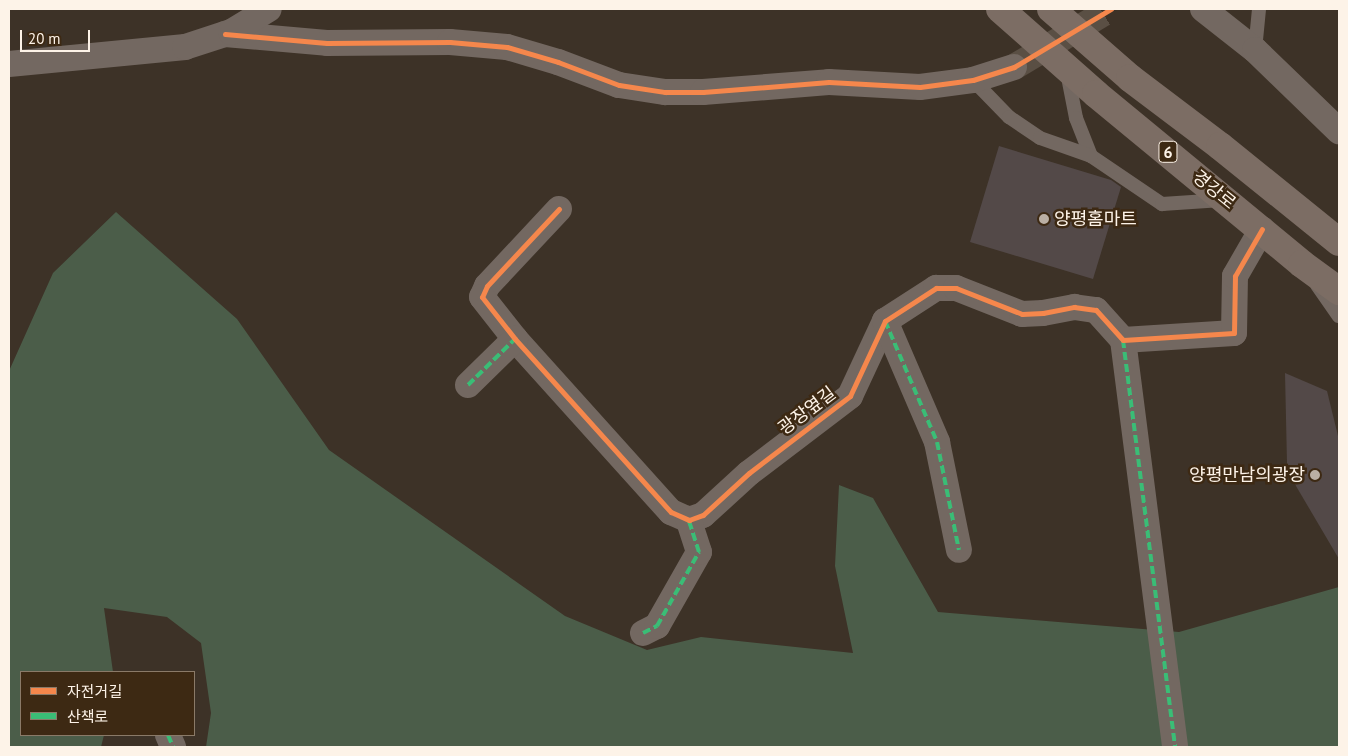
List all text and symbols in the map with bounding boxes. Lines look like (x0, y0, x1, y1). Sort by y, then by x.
scale bar (22, 20, 92, 52)
text: 20 m (28, 29, 61, 48)
road number: 6 (1158, 138, 1178, 166)
street label: 경강로 (1188, 166, 1240, 214)
place label: 양평홈마트 (1054, 208, 1137, 230)
marker: 양평홈마트 (1038, 213, 1050, 225)
street label: 광장옆길 (774, 382, 840, 440)
place label: 양평만남의광장 (1189, 464, 1305, 486)
marker: 양평만남의광장 (1309, 469, 1321, 481)
legend (20, 671, 195, 736)
text: 자전거길 (67, 682, 122, 701)
text: 산책로 (67, 707, 108, 726)

